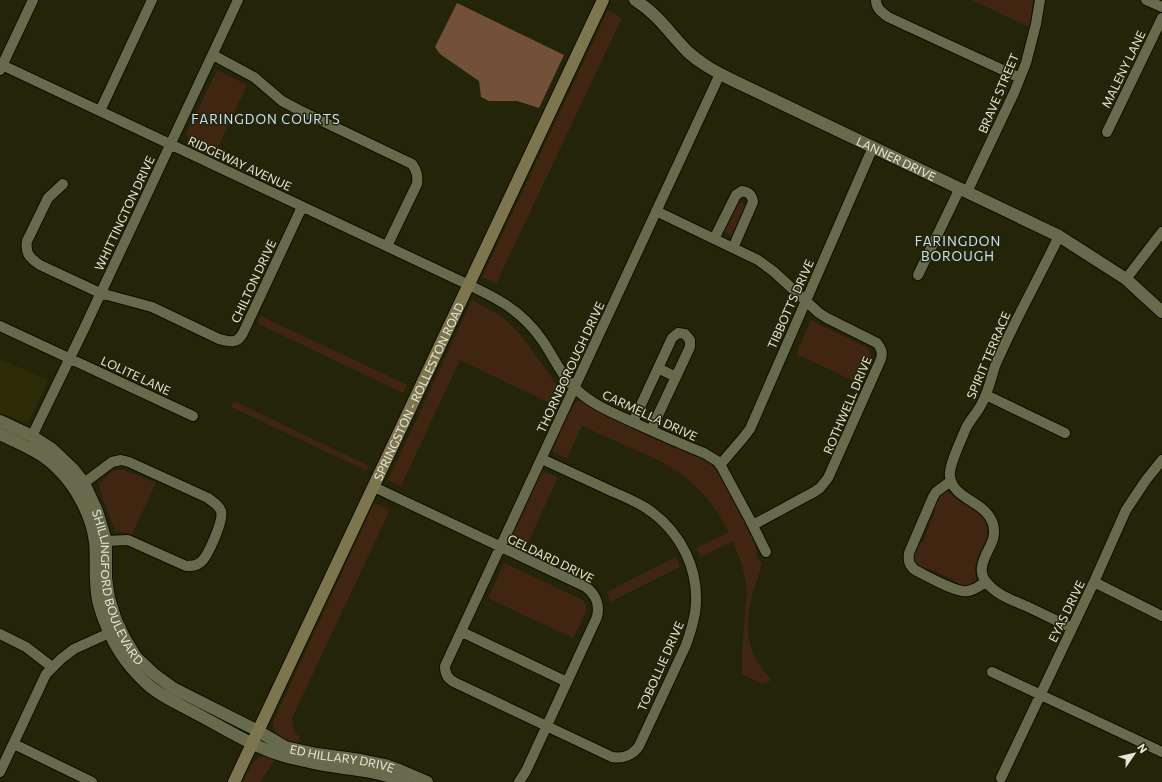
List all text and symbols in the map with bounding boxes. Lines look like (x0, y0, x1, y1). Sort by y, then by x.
street label: MALENY LANE (1098, 28, 1148, 110)
street label: BRAVE STREET (975, 51, 1021, 135)
district label: FARINGDON COURTS (191, 111, 341, 127)
street label: RIDGEWAY AVENUE (186, 133, 294, 193)
street label: LANNER DRIVE (854, 133, 938, 183)
street label: WHITTINGTON DRIVE (91, 153, 157, 273)
district label: FARINGDON BOROUGH (915, 233, 1001, 264)
street label: CHILTON DRIVE (228, 237, 278, 325)
street label: TIBBOTTS DRIVE (764, 257, 816, 351)
street label: THORNBOROUGH DRIVE (533, 299, 607, 435)
street label: SPRINGSTON - ROLLESTON ROAD (370, 300, 466, 482)
street label: SPIRIT TERRACE (963, 309, 1013, 401)
street label: LOLITE LANE (99, 353, 173, 397)
street label: ROTHWELL DRIVE (820, 354, 874, 456)
street label: CARMELLA DRIVE (600, 387, 700, 443)
street label: SHILLINGFORD BOULEVARD (90, 508, 147, 668)
street label: GELDARD DRIVE (506, 531, 596, 585)
street label: EYAS DRIVE (1045, 578, 1087, 644)
street label: TOBOLLIE DRIVE (634, 619, 686, 713)
north arrow (1114, 734, 1154, 774)
street label: ED HILLARY DRIVE (289, 741, 397, 775)
text: N (1135, 741, 1150, 755)

